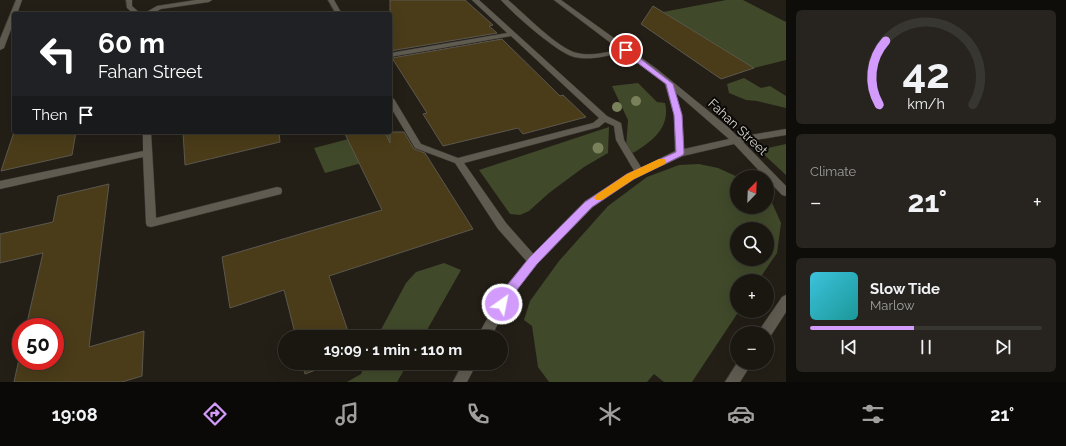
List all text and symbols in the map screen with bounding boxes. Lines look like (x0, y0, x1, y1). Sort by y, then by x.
text: 60 m (98, 27, 165, 60)
icon: left (32, 28, 84, 80)
pin (609, 33, 643, 67)
icon: arrive (615, 39, 637, 61)
text: 42 (902, 49, 950, 98)
text: Fahan Street (98, 61, 203, 82)
street label: Fahan Street (705, 96, 771, 159)
text: km/h (907, 96, 945, 112)
icon: arrive (75, 104, 97, 126)
text: Then (32, 106, 67, 124)
text: Climate (810, 164, 856, 179)
north arrow (730, 170, 774, 214)
map controls (730, 170, 774, 370)
text: 21° (908, 184, 947, 219)
text: − (810, 189, 822, 215)
text: + (1033, 189, 1042, 215)
button: search (730, 222, 774, 266)
button: + (730, 274, 774, 318)
text: Slow Tide (870, 280, 940, 298)
position arrow (481, 283, 523, 325)
text: Marlow (870, 298, 915, 313)
speed limit sign: 50 (12, 318, 64, 370)
button: − (730, 326, 774, 370)
icon: previous (838, 336, 860, 358)
icon: pause (915, 336, 937, 358)
icon: next (992, 336, 1014, 358)
text: 19:09 · 1 min · 110 m (324, 341, 462, 359)
icon: directions (201, 400, 229, 428)
icon: music (333, 400, 361, 428)
icon: phone (464, 400, 492, 428)
icon: climate (596, 400, 624, 428)
icon: car (727, 400, 755, 428)
icon: filters (859, 400, 887, 428)
text: 19:08 (52, 404, 98, 425)
text: 21° (990, 404, 1014, 425)

